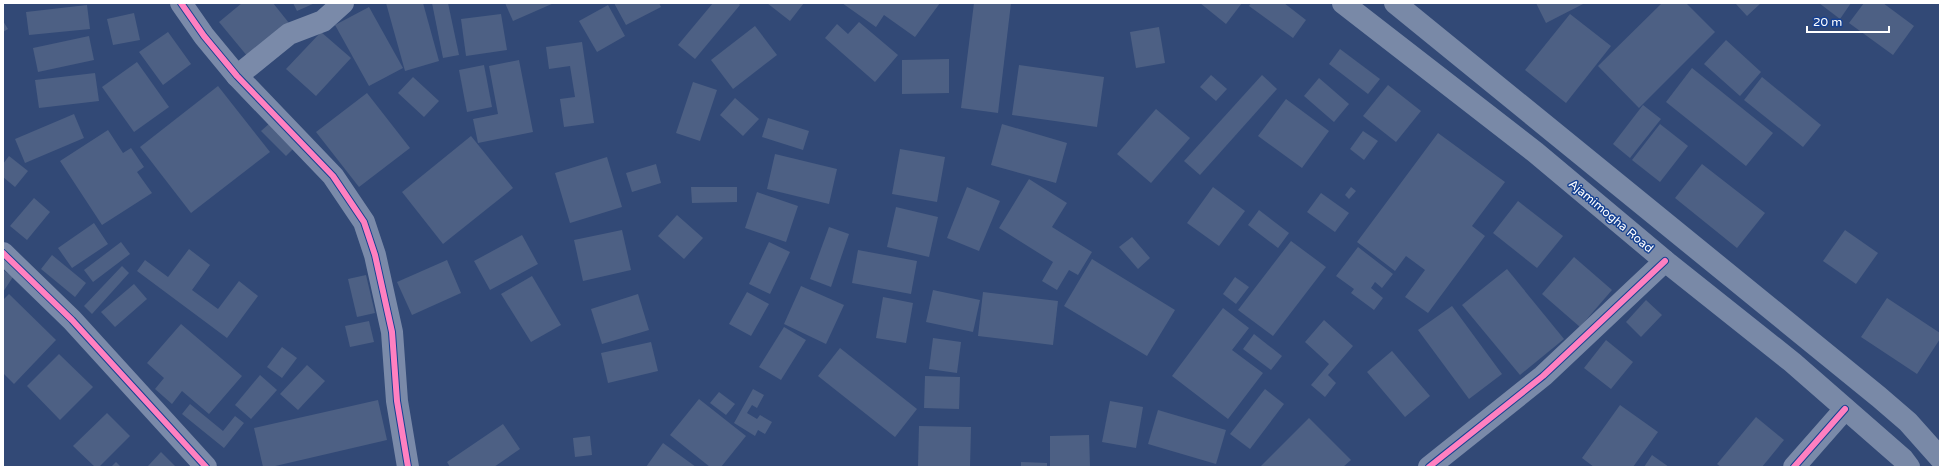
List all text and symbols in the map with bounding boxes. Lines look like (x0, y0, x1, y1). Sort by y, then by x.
scale bar (1807, 8, 1889, 34)
text: 20 m (1813, 15, 1842, 29)
street label: Ajamimogha Road (1566, 177, 1656, 255)

